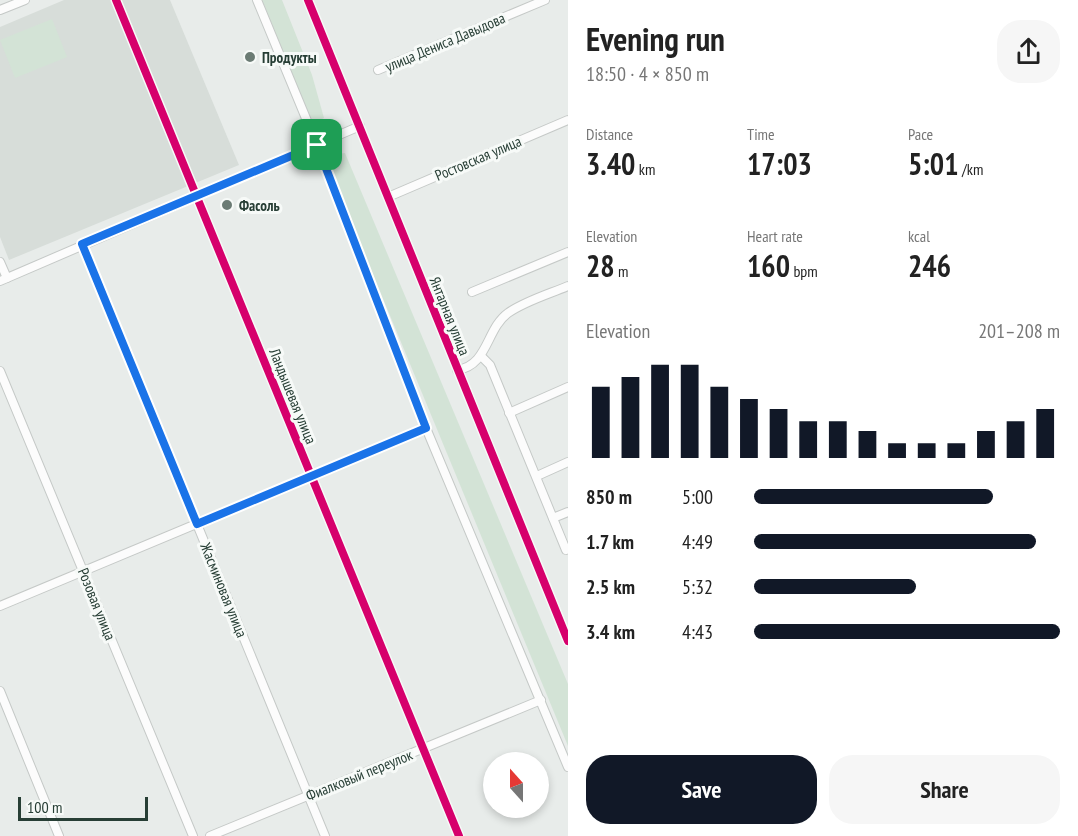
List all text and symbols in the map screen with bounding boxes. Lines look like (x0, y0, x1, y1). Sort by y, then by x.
street label: улица Дениса Давыдова (382, 8, 508, 76)
text: Evening run (586, 17, 725, 60)
button: share (997, 20, 1060, 83)
place label: Продукты (262, 48, 317, 67)
marker: Продукты (243, 50, 257, 64)
text: 18:50 · 4 × 850 m (586, 61, 709, 87)
pin (291, 119, 342, 170)
text: Distance (586, 124, 633, 144)
text: Time (747, 124, 775, 144)
text: Pace (908, 124, 933, 144)
icon: arrive (300, 128, 333, 161)
street label: Ростовская улица (432, 131, 524, 185)
text: 3.40 (586, 144, 635, 183)
text: 17:03 (747, 144, 812, 183)
text: 5:01 (908, 144, 959, 183)
text: km (635, 159, 655, 179)
text: /km (959, 159, 983, 179)
place label: Фасоль (239, 196, 280, 215)
marker: Фасоль (220, 198, 234, 212)
text: Elevation (586, 226, 637, 246)
text: Heart rate (747, 226, 803, 246)
text: kcal (908, 226, 930, 246)
text: 28 (586, 246, 615, 285)
text: 160 (747, 246, 790, 285)
text: 246 (908, 246, 951, 285)
text: m (615, 261, 629, 281)
text: bpm (790, 261, 818, 281)
street label: Янтарная улица (426, 274, 474, 358)
text: Elevation (586, 318, 650, 344)
text: 201–208 m (978, 318, 1060, 344)
street label: Ландышевая улица (265, 344, 321, 447)
text: 850 m (586, 484, 632, 510)
text: 5:00 (682, 484, 713, 510)
text: 1.7 km (586, 529, 634, 555)
text: 4:49 (682, 529, 713, 555)
street label: Жасминовая улица (196, 539, 252, 640)
street label: Розовая улица (74, 565, 120, 643)
text: 2.5 km (586, 574, 635, 600)
text: 5:32 (682, 574, 713, 600)
text: 3.4 km (586, 619, 635, 645)
text: 4:43 (682, 619, 713, 645)
street label: Фиалковый переулок (303, 745, 415, 805)
north arrow (483, 752, 549, 818)
map controls (483, 752, 549, 818)
button: Save (586, 755, 817, 824)
button: Share (829, 755, 1060, 824)
scale bar (18, 794, 148, 822)
text: 100 m (27, 797, 62, 817)

